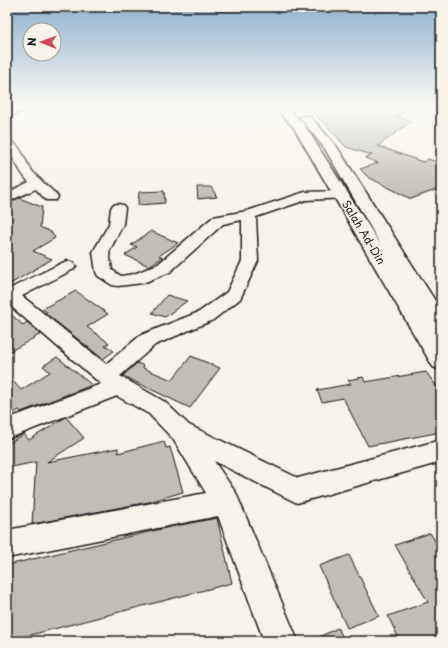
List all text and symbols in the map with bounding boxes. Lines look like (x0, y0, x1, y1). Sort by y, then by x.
north arrow (22, 22, 62, 62)
text: N (23, 37, 40, 46)
street label: Salah Ad-Din (338, 197, 390, 267)

